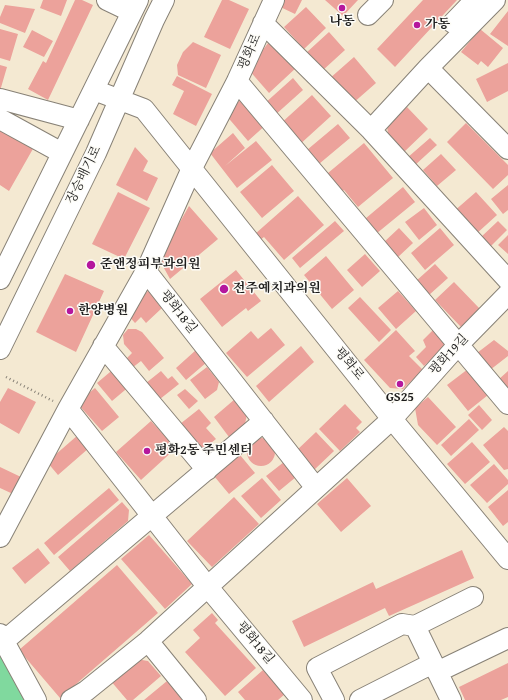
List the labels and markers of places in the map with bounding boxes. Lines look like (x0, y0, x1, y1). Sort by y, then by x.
marker: 나동 (337, 3, 347, 13)
place label: 나동 (329, 14, 355, 30)
place label: 가동 (425, 17, 450, 33)
marker: 가동 (412, 20, 422, 30)
place label: 준앤정피부과의원 (100, 257, 200, 273)
marker: 준앤정피부과의원 (85, 259, 97, 271)
place label: 전주예치과의원 (233, 281, 321, 297)
marker: 전주예치과의원 (218, 283, 230, 295)
place label: 한양병원 (78, 303, 128, 319)
marker: 한양병원 (65, 306, 75, 316)
marker: GS25 (395, 379, 405, 389)
place label: GS25 (386, 390, 414, 406)
place label: 평화2동 주민센터 (155, 443, 253, 459)
marker: 평화2동 주민센터 (142, 446, 152, 456)

